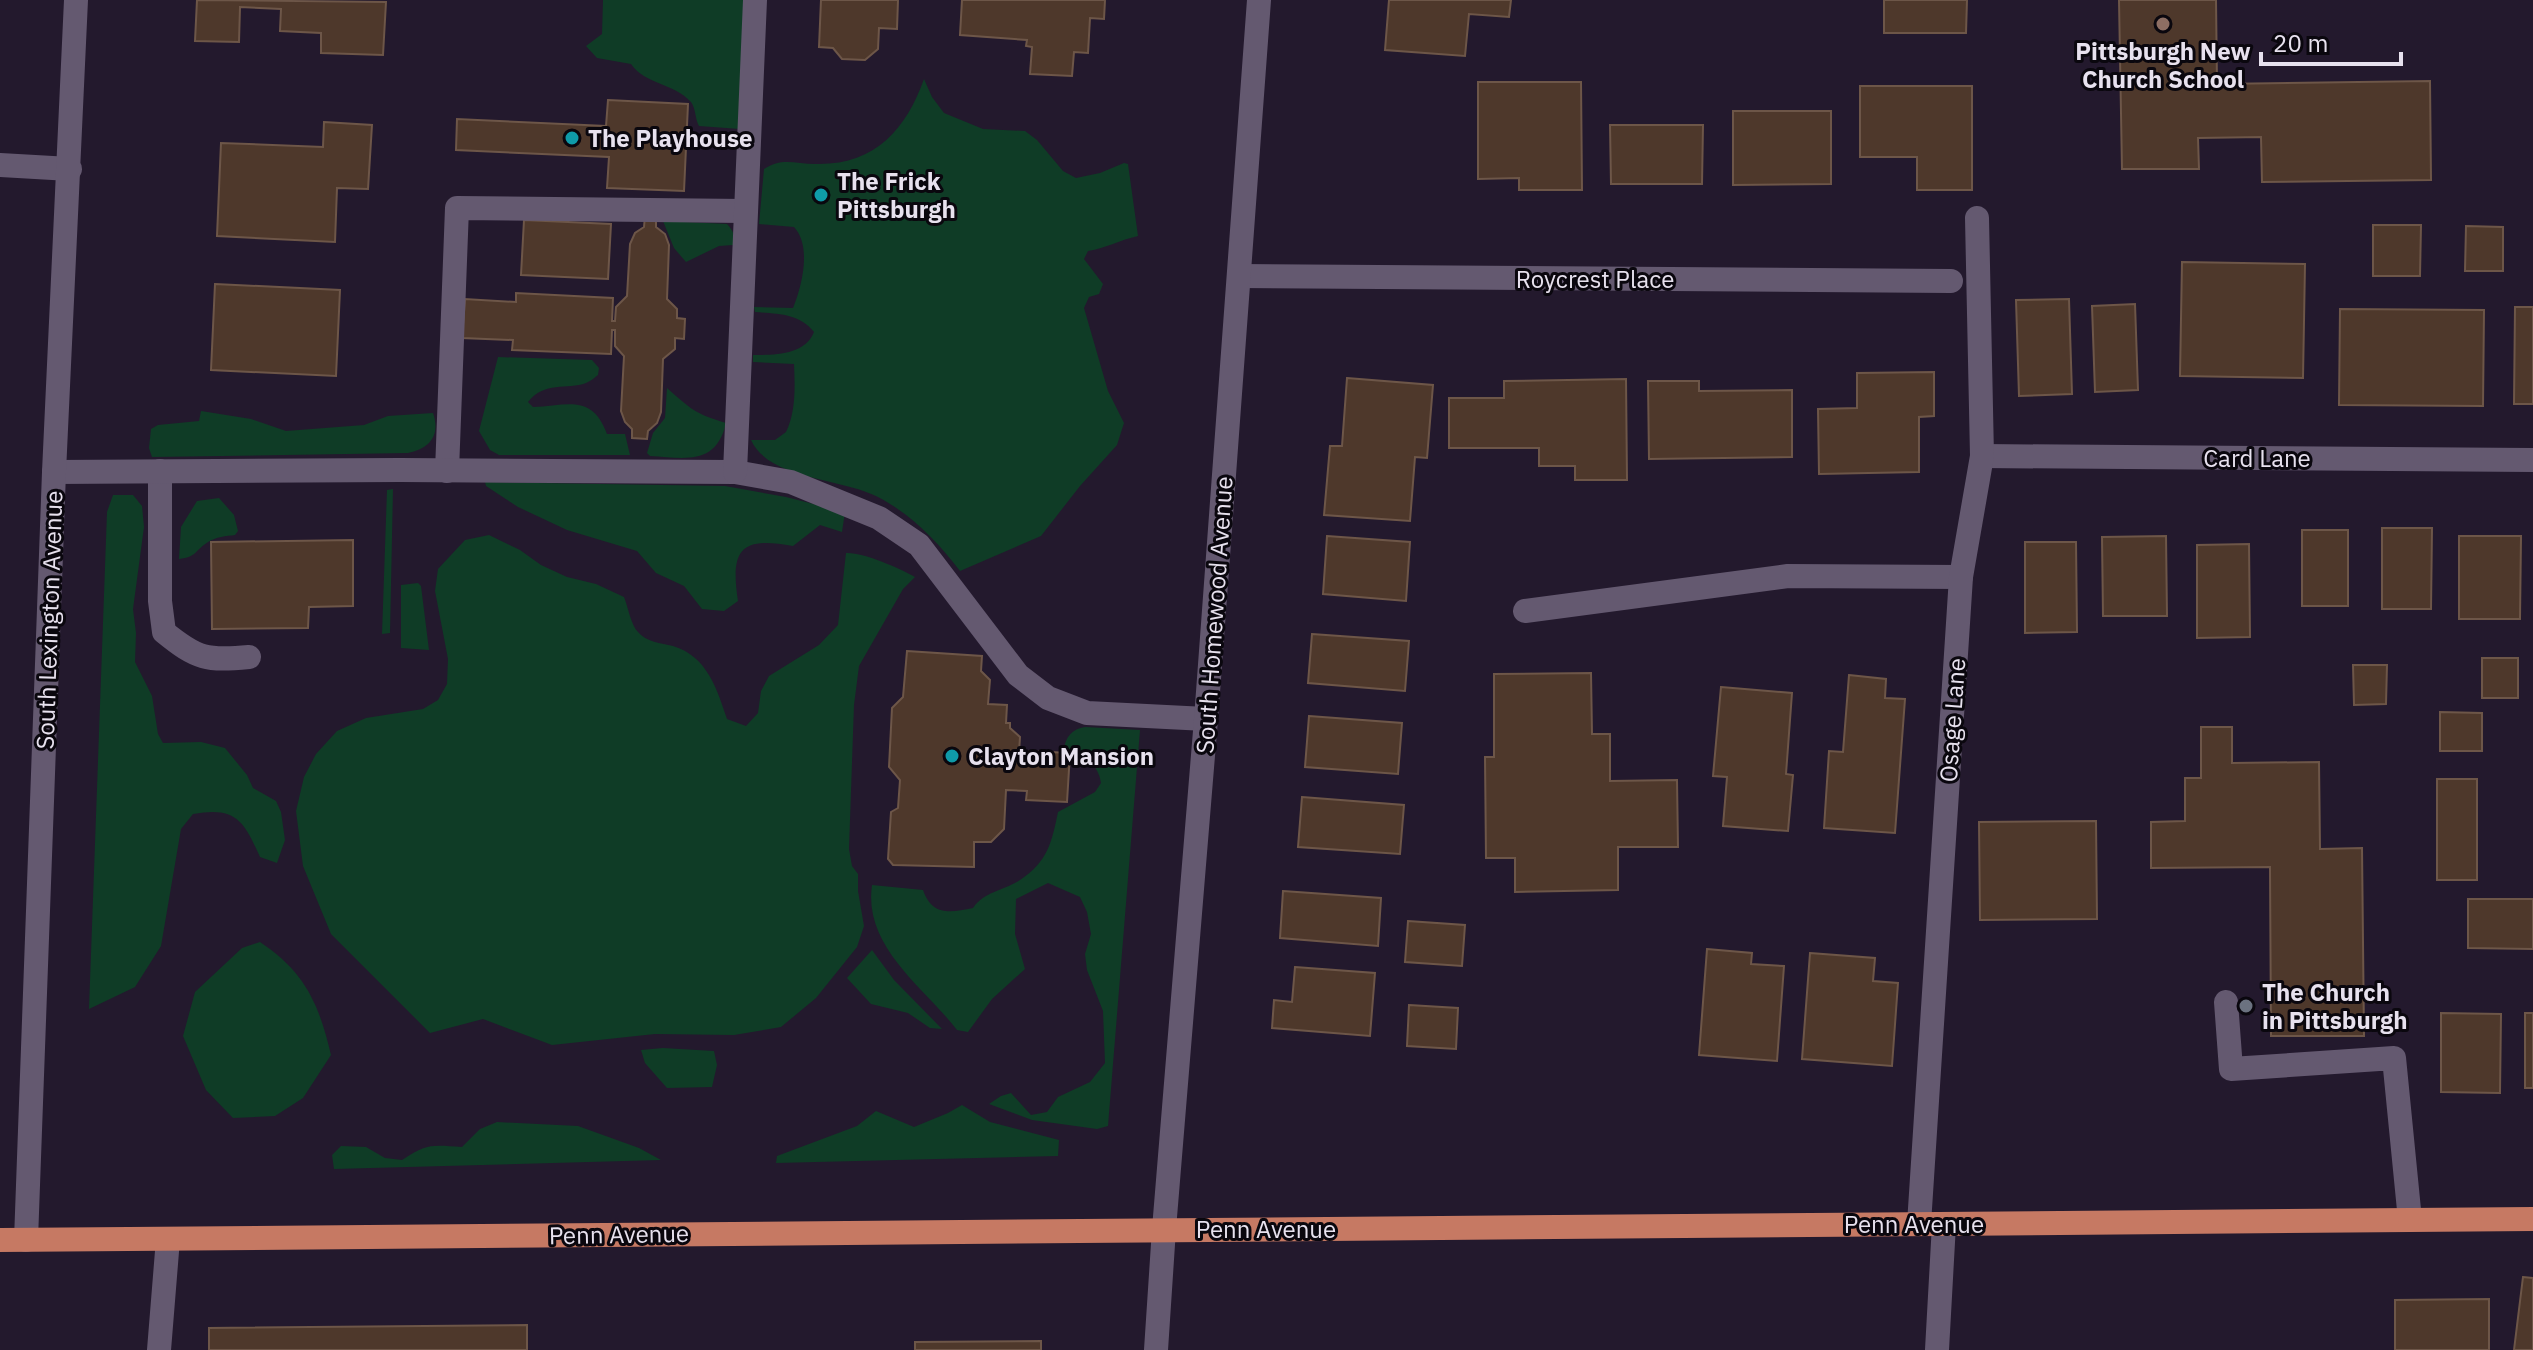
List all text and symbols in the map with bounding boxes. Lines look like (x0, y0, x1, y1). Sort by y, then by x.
marker: Pittsburgh New Church School (2154, 15, 2172, 33)
scale bar (2261, 16, 2401, 66)
text: 20 m (2273, 27, 2328, 59)
place label: Pittsburgh New Church School (2075, 35, 2251, 95)
place label: The Playhouse (588, 122, 752, 154)
marker: The Playhouse (563, 129, 581, 147)
place label: The Frick Pittsburgh (837, 165, 956, 225)
marker: The Frick Pittsburgh (812, 186, 830, 204)
street label: Roycrest Place (1516, 263, 1674, 295)
street label: Card Lane (2203, 442, 2311, 474)
street label: South Homewood Avenue (1188, 475, 1240, 755)
street label: South Lexington Avenue (28, 490, 70, 750)
street label: Osage Lane (1932, 657, 1972, 783)
place label: Clayton Mansion (968, 740, 1154, 772)
marker: Clayton Mansion (943, 747, 961, 765)
place label: The Church in Pittsburgh (2262, 976, 2408, 1036)
marker: The Church in Pittsburgh (2237, 997, 2255, 1015)
street label: Penn Avenue (1844, 1208, 1984, 1240)
street label: Penn Avenue (1196, 1213, 1336, 1245)
street label: Penn Avenue (549, 1217, 689, 1251)

